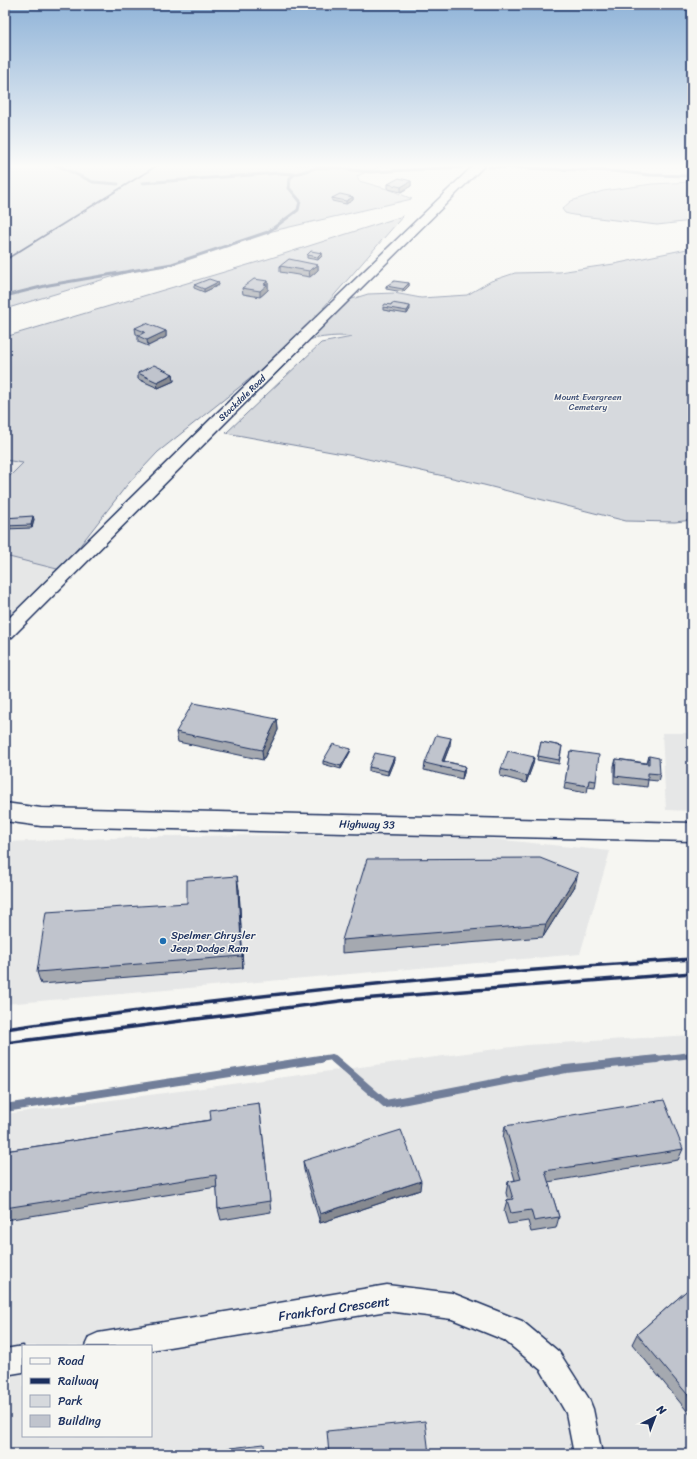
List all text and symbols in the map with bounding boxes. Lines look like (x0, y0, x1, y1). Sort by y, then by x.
street label: Stockdale Road (214, 370, 270, 425)
park label: Mount Evergreen Cemetery (554, 389, 622, 415)
street label: Highway 33 (339, 815, 395, 834)
place label: Spelmer Chrysler Jeep Dodge Ram (170, 926, 257, 958)
marker: Spelmer Chrysler Jeep Dodge Ram (158, 936, 168, 946)
street label: Frankford Crescent (277, 1289, 392, 1328)
legend (22, 1345, 152, 1437)
text: Road (58, 1350, 85, 1372)
text: Railway (58, 1370, 99, 1392)
text: Park (58, 1390, 83, 1412)
north arrow (635, 1397, 675, 1437)
text: N (651, 1400, 671, 1420)
text: Building (58, 1410, 101, 1432)

